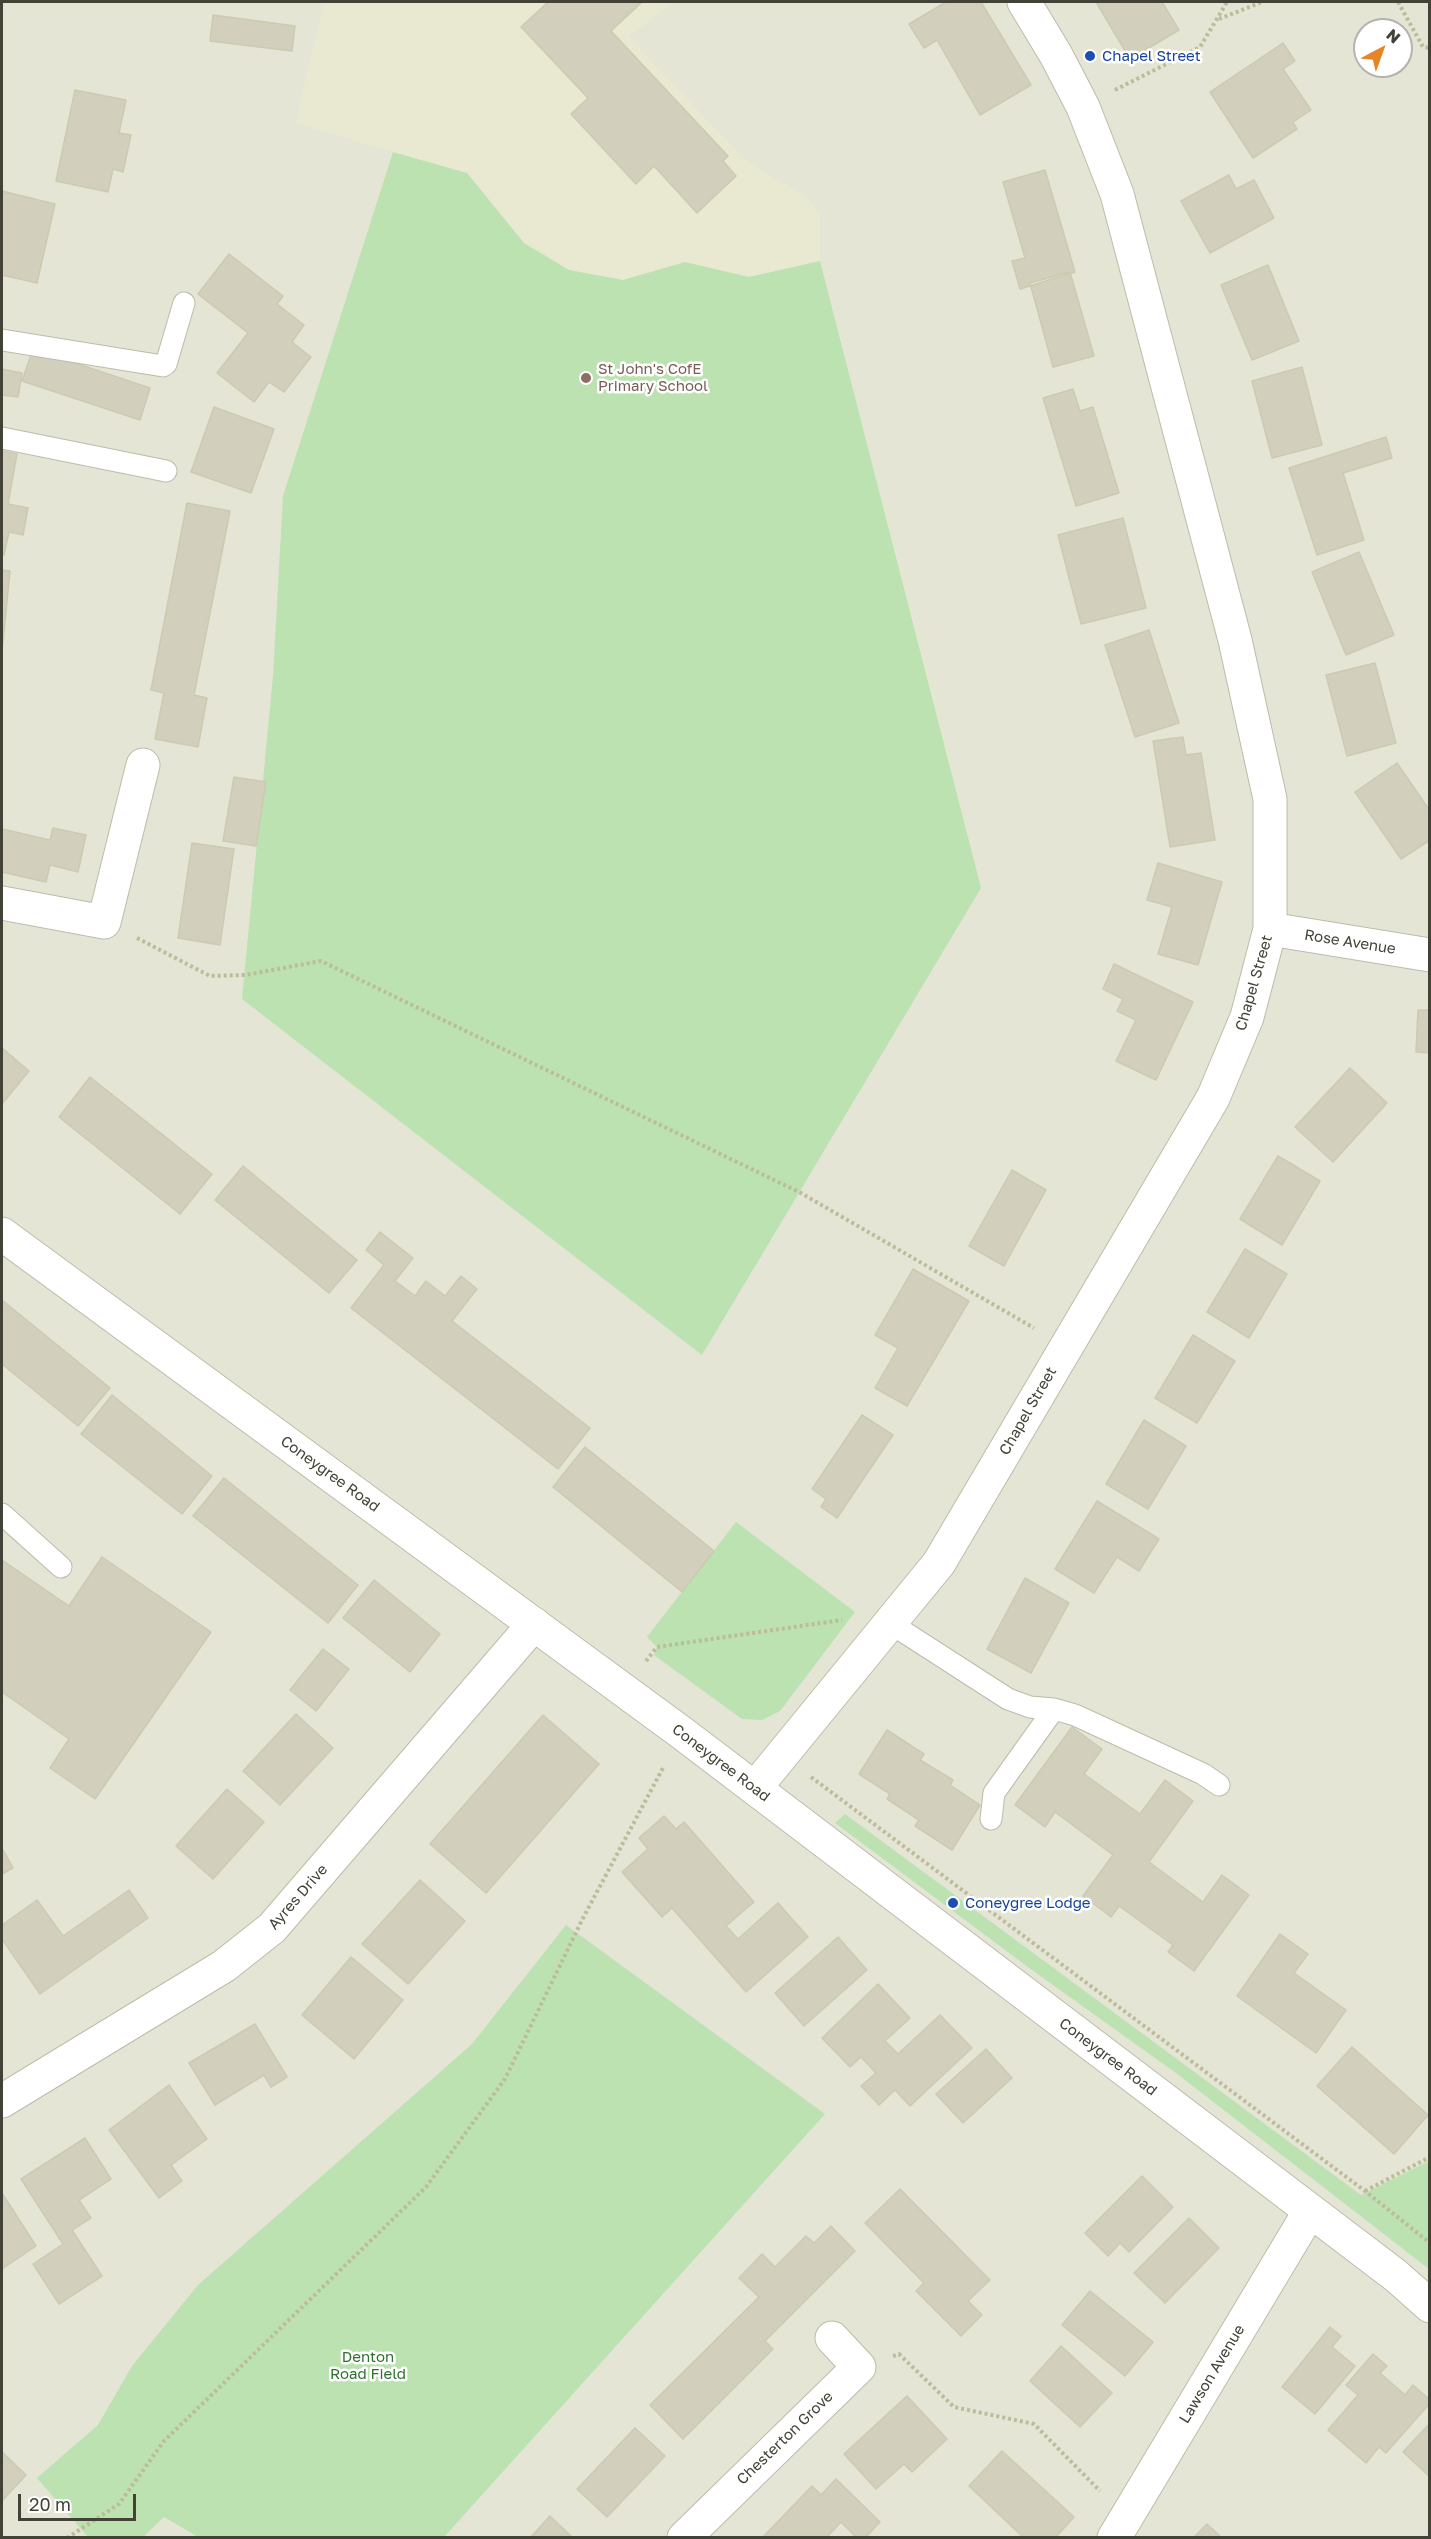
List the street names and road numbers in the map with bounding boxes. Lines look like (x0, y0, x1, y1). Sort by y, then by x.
street label: Rose Avenue (1303, 926, 1397, 958)
street label: Chapel Street (1232, 933, 1276, 1033)
street label: Chapel Street (996, 1364, 1060, 1458)
street label: Coneygree Road (277, 1432, 383, 1516)
street label: Coneygree Road (669, 1720, 773, 1806)
street label: Ayres Drive (265, 1861, 331, 1933)
street label: Coneygree Road (1056, 2014, 1160, 2100)
street label: Lawson Avenue (1175, 2321, 1249, 2427)
street label: Chesterton Grove (733, 2388, 837, 2488)

